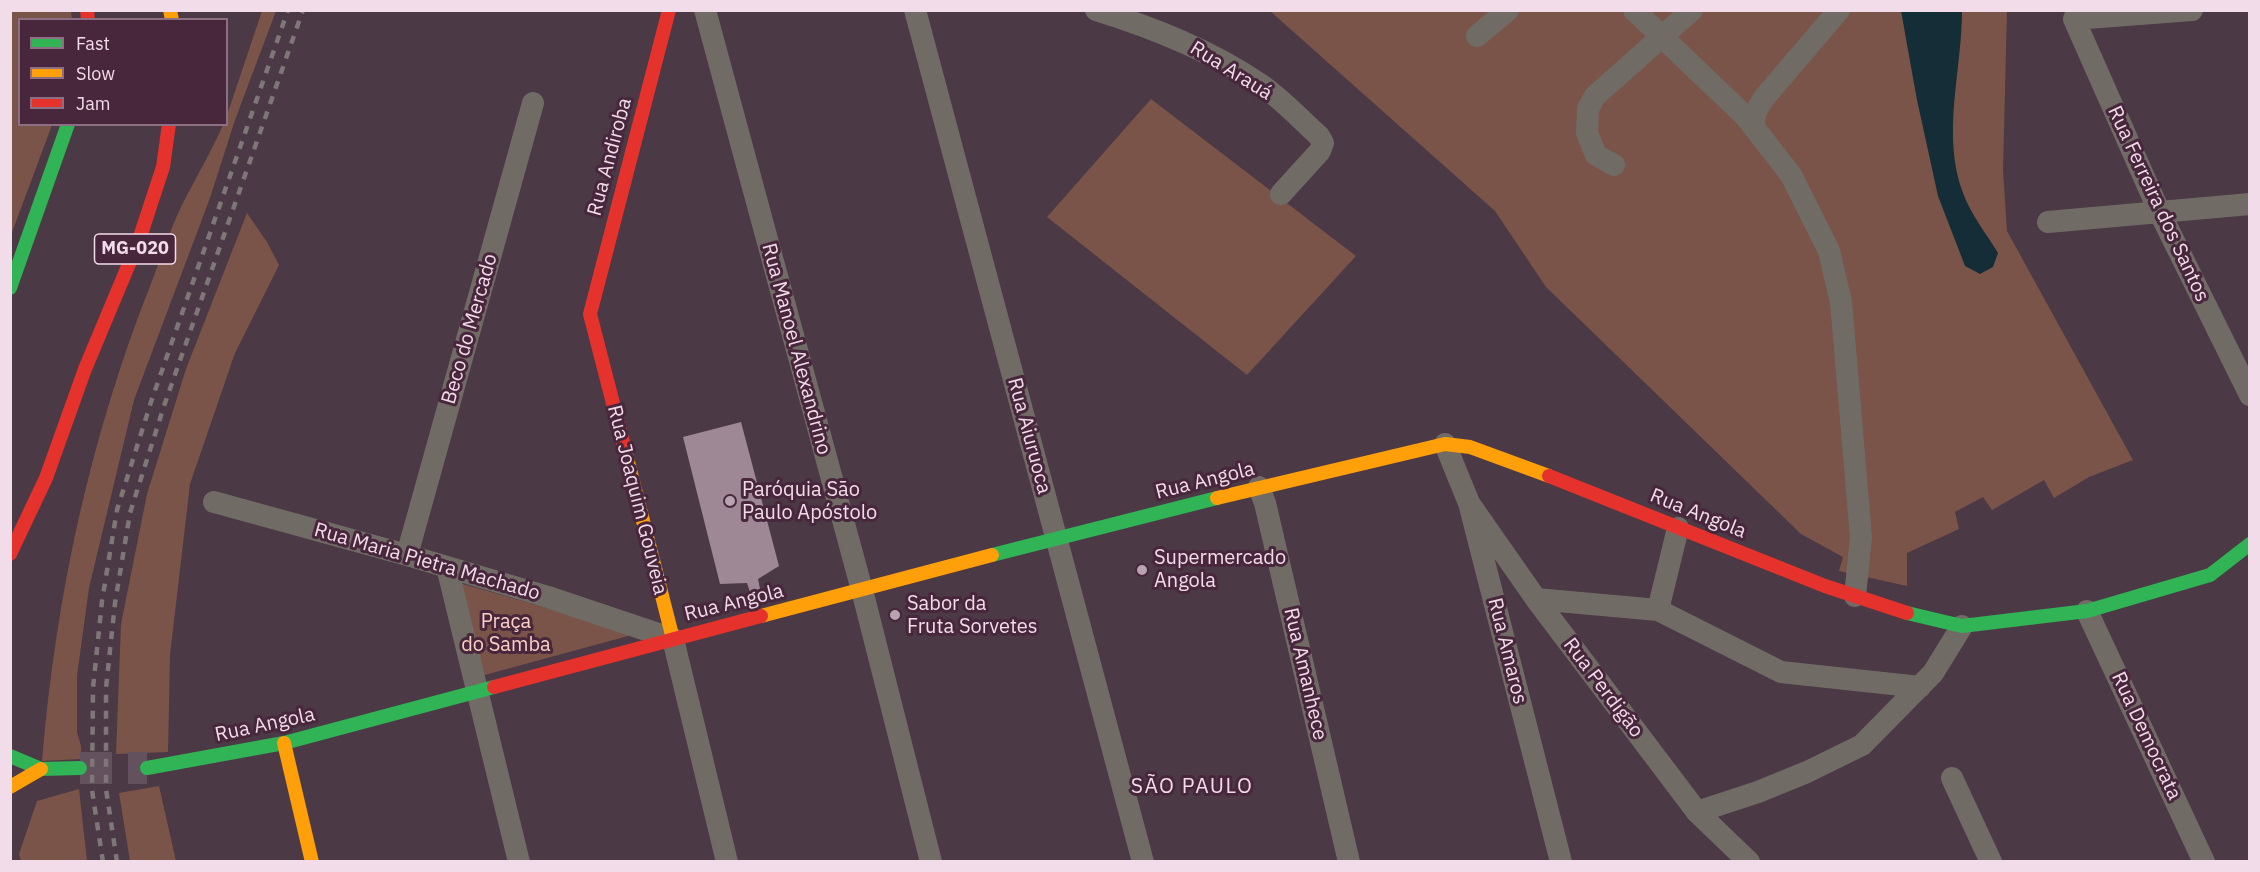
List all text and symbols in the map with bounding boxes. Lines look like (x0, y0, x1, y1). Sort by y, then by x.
legend (18, 18, 228, 126)
text: Fast (76, 32, 110, 55)
street label: Rua Arauá (1185, 36, 1277, 106)
text: Slow (76, 62, 115, 85)
text: Jam (76, 92, 111, 115)
street label: Rua Andiroba (583, 95, 637, 219)
street label: Rua Ferreira dos Santos (2102, 102, 2214, 306)
road number: MG-020 (94, 234, 176, 264)
street label: Rua Manoel Alexandrino (756, 241, 836, 457)
street label: Beco do Mercado (437, 251, 503, 407)
street label: Rua Aiuruoca (1002, 375, 1056, 497)
street label: Rua Joaquim Gouveia (602, 403, 672, 597)
street label: Rua Angola (1153, 457, 1257, 505)
place label: Paróquia São Paulo Apóstolo (742, 478, 877, 525)
street label: Rua Angola (1646, 484, 1750, 544)
marker: Paróquia São Paulo Apóstolo (723, 494, 737, 508)
street label: Rua Maria Pietra Machado (311, 518, 543, 606)
place label: Supermercado Angola (1154, 546, 1286, 593)
marker: Supermercado Angola (1135, 563, 1149, 577)
street label: Rua Angola (682, 579, 786, 627)
place label: Sabor da Fruta Sorvetes (907, 592, 1038, 639)
street label: Rua Amaros (1482, 595, 1532, 707)
street label: Rua Amanhece (1278, 605, 1332, 743)
marker: Sabor da Fruta Sorvetes (888, 608, 902, 622)
park label: Praça do Samba (461, 610, 551, 657)
street label: Rua Perdigão (1558, 633, 1648, 743)
street label: Rua Democrata (2106, 668, 2186, 804)
street label: Rua Angola (213, 703, 317, 747)
district label: SÃO PAULO (1131, 774, 1253, 800)

